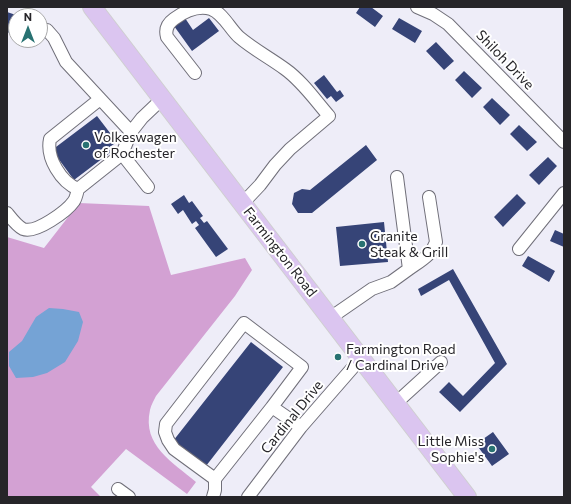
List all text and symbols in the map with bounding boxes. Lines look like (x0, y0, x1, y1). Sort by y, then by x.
north arrow (8, 8, 48, 48)
text: N (24, 10, 32, 23)
street label: Shiloh Drive (472, 27, 538, 93)
place label: Volkeswagen of Rochester (94, 129, 177, 162)
marker: Volkeswagen of Rochester (81, 140, 91, 150)
street label: Farmington Road (240, 204, 320, 300)
place label: Granite Steak & Grill (370, 228, 448, 260)
marker: Granite Steak & Grill (357, 239, 367, 249)
place label: Farmington Road / Cardinal Drive (346, 341, 455, 374)
marker: Farmington Road / Cardinal Drive (333, 352, 343, 362)
street label: Cardinal Drive (257, 377, 327, 457)
place label: Little Miss Sophie's (418, 433, 484, 466)
marker: Little Miss Sophie's (487, 444, 497, 454)

